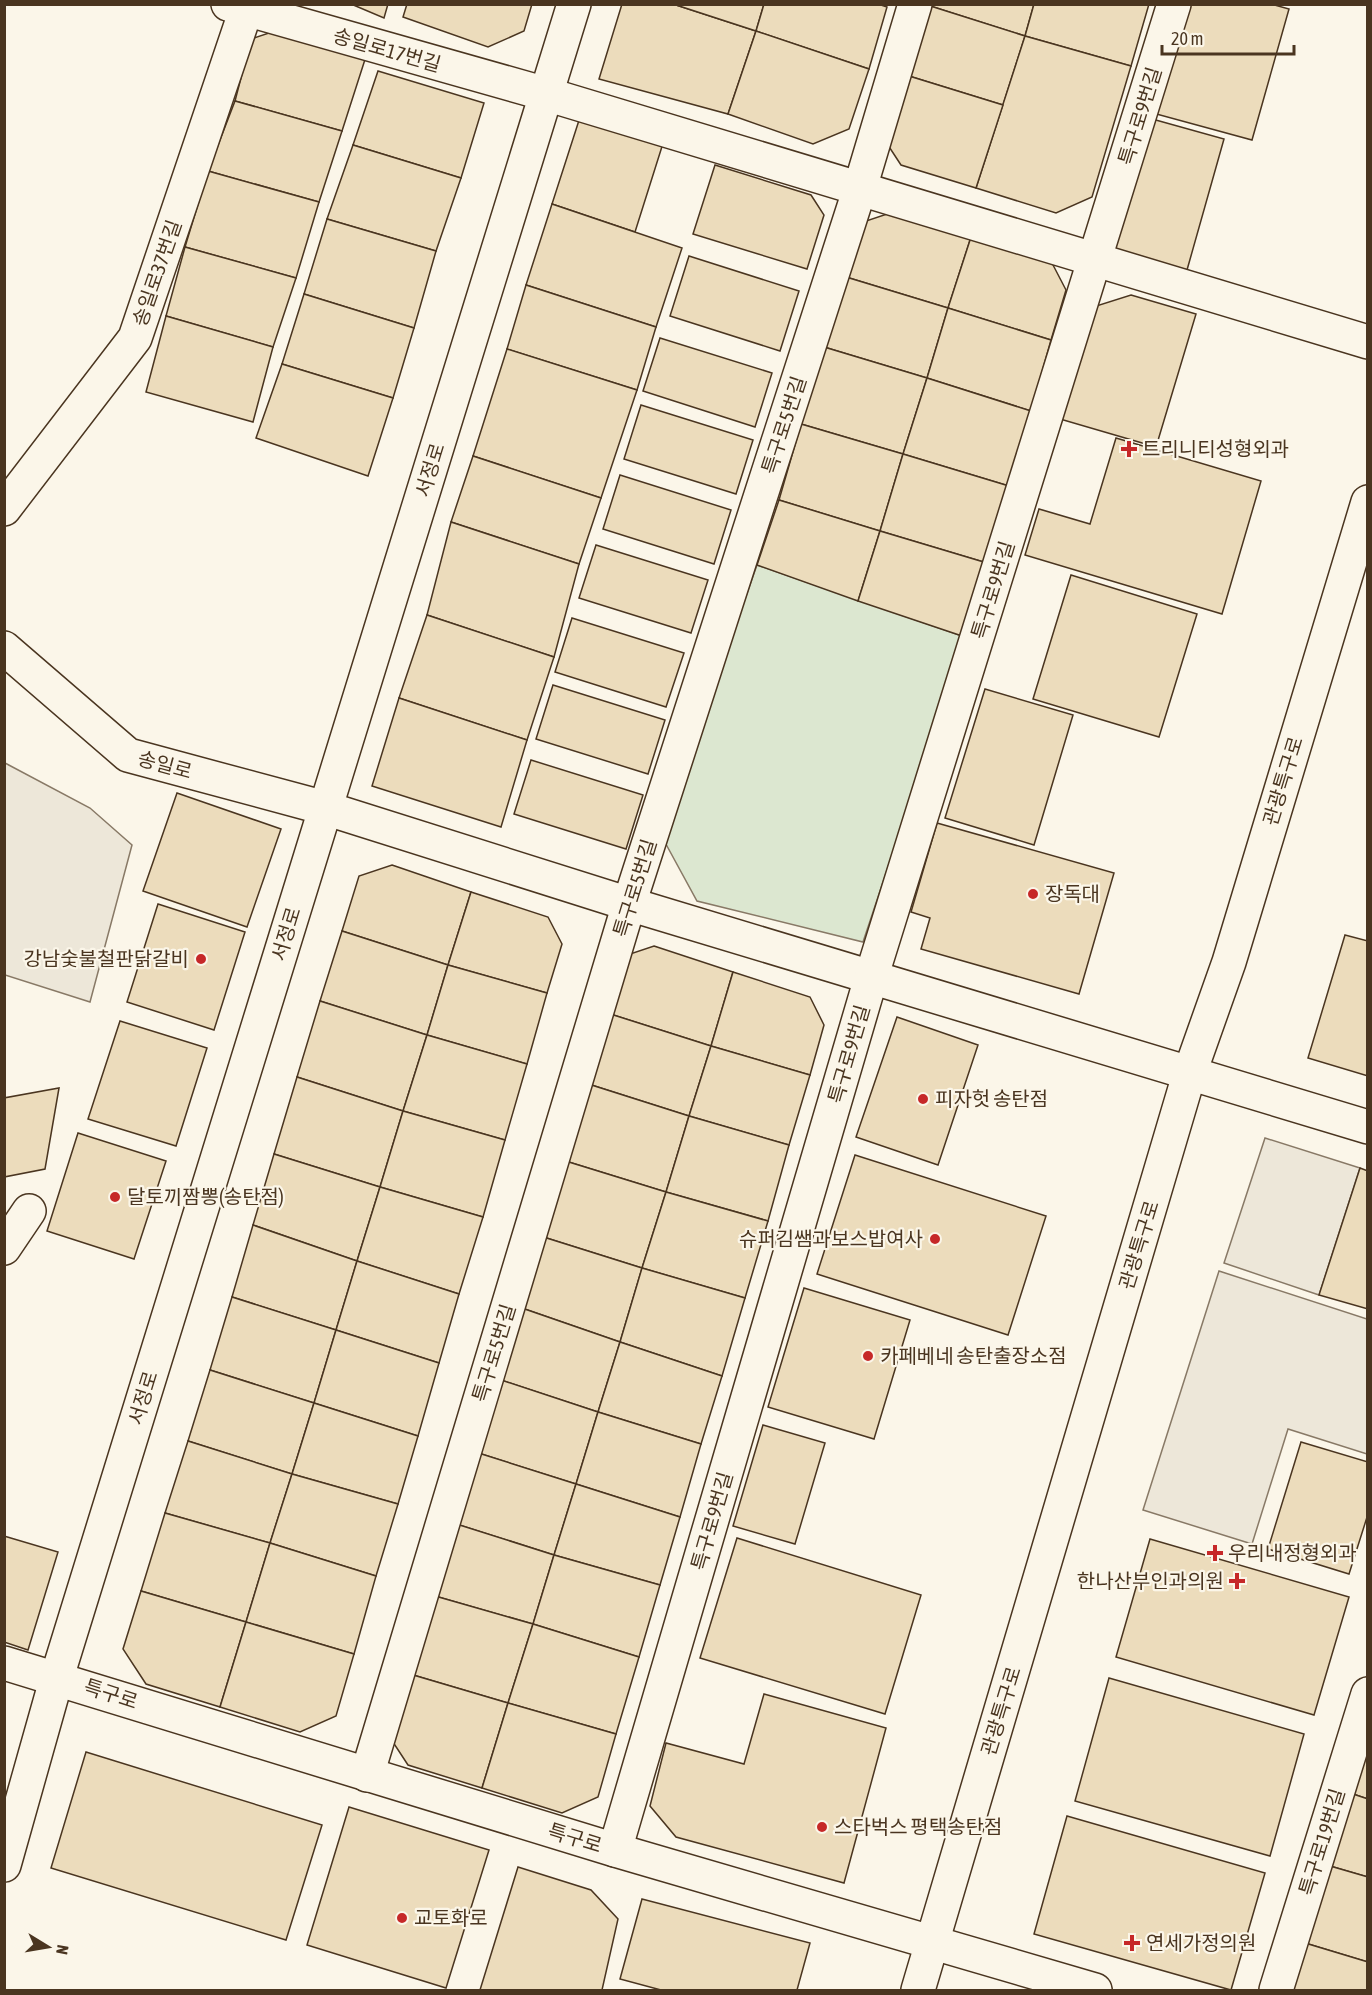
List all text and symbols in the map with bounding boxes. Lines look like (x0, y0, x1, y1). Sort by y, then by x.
scale bar (1162, 18, 1294, 56)
street label: 송일로17번길 (331, 23, 444, 76)
text: 20 m (1171, 28, 1203, 49)
street label: 특구로9번길 (1114, 64, 1165, 168)
street label: 송일로37번길 (128, 217, 185, 329)
street label: 특구로5번길 (757, 373, 810, 477)
place label: 트리니티성형외과 (1142, 437, 1289, 460)
street label: 서정로 (410, 440, 449, 500)
marker: 트리니티성형외과 (1120, 440, 1138, 458)
street label: 특구로9번길 (967, 538, 1018, 642)
street label: 관광특구로 (1258, 734, 1307, 828)
street label: 송일로 (135, 746, 195, 783)
street label: 특구로5번길 (609, 836, 660, 940)
place label: 장독대 (1045, 882, 1100, 905)
marker: 장독대 (1026, 887, 1040, 901)
street label: 서정로 (266, 904, 305, 964)
place label: 강남숯불철판닭갈비 (23, 947, 189, 970)
marker: 강남숯불철판닭갈비 (194, 952, 208, 966)
street label: 특구로9번길 (823, 1002, 874, 1106)
place label: 피자헛 송탄점 (935, 1087, 1048, 1110)
marker: 피자헛 송탄점 (916, 1092, 930, 1106)
place label: 달토끼짬뽕(송탄점) (127, 1185, 284, 1208)
marker: 달토끼짬뽕(송탄점) (108, 1190, 122, 1204)
street label: 관광특구로 (1114, 1198, 1163, 1292)
place label: 슈퍼김쌤과보스밥여사 (739, 1227, 923, 1250)
marker: 슈퍼김쌤과보스밥여사 (928, 1232, 942, 1246)
street label: 특구로5번길 (468, 1301, 519, 1405)
place label: 카페베네 송탄출장소점 (880, 1344, 1067, 1367)
marker: 카페베네 송탄출장소점 (861, 1349, 875, 1363)
street label: 서정로 (123, 1368, 162, 1428)
street label: 특구로9번길 (686, 1469, 737, 1573)
place label: 우리내정형외과 (1228, 1541, 1357, 1564)
marker: 우리내정형외과 (1206, 1544, 1224, 1562)
place label: 한나산부인과의원 (1077, 1569, 1224, 1592)
marker: 한나산부인과의원 (1228, 1572, 1246, 1590)
street label: 관광특구로 (976, 1664, 1025, 1758)
street label: 특구로 (81, 1674, 141, 1713)
street label: 특구로19번길 (1294, 1786, 1349, 1898)
place label: 스타벅스 평택송탄점 (834, 1815, 1002, 1838)
street label: 특구로 (545, 1818, 605, 1857)
marker: 스타벅스 평택송탄점 (815, 1820, 829, 1834)
place label: 교토화로 (414, 1906, 488, 1929)
marker: 교토화로 (395, 1911, 409, 1925)
north arrow (18, 1917, 78, 1977)
place label: 연세가정의원 (1146, 1931, 1256, 1954)
marker: 연세가정의원 (1123, 1934, 1141, 1952)
text: N (53, 1944, 72, 1956)

